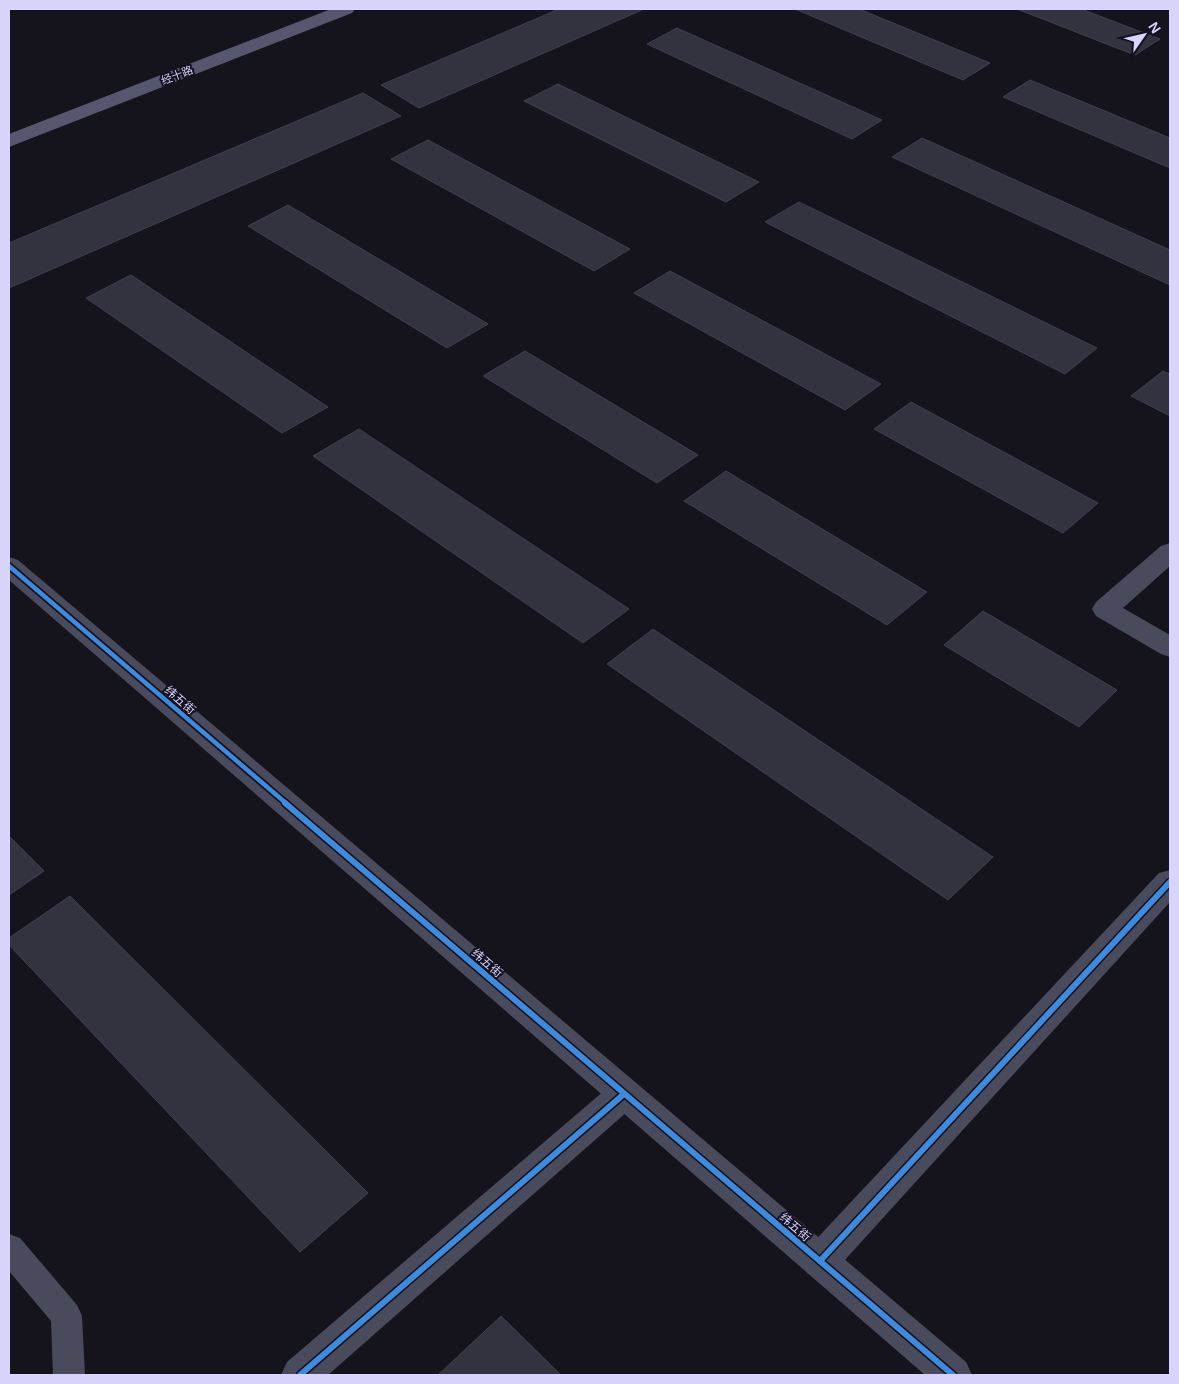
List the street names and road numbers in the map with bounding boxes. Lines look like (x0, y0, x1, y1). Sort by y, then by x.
street label: 经十路 (159, 63, 195, 87)
street label: 纬五街 (162, 683, 198, 717)
street label: 纬五街 (469, 946, 505, 980)
street label: 纬五街 (777, 1210, 813, 1244)

